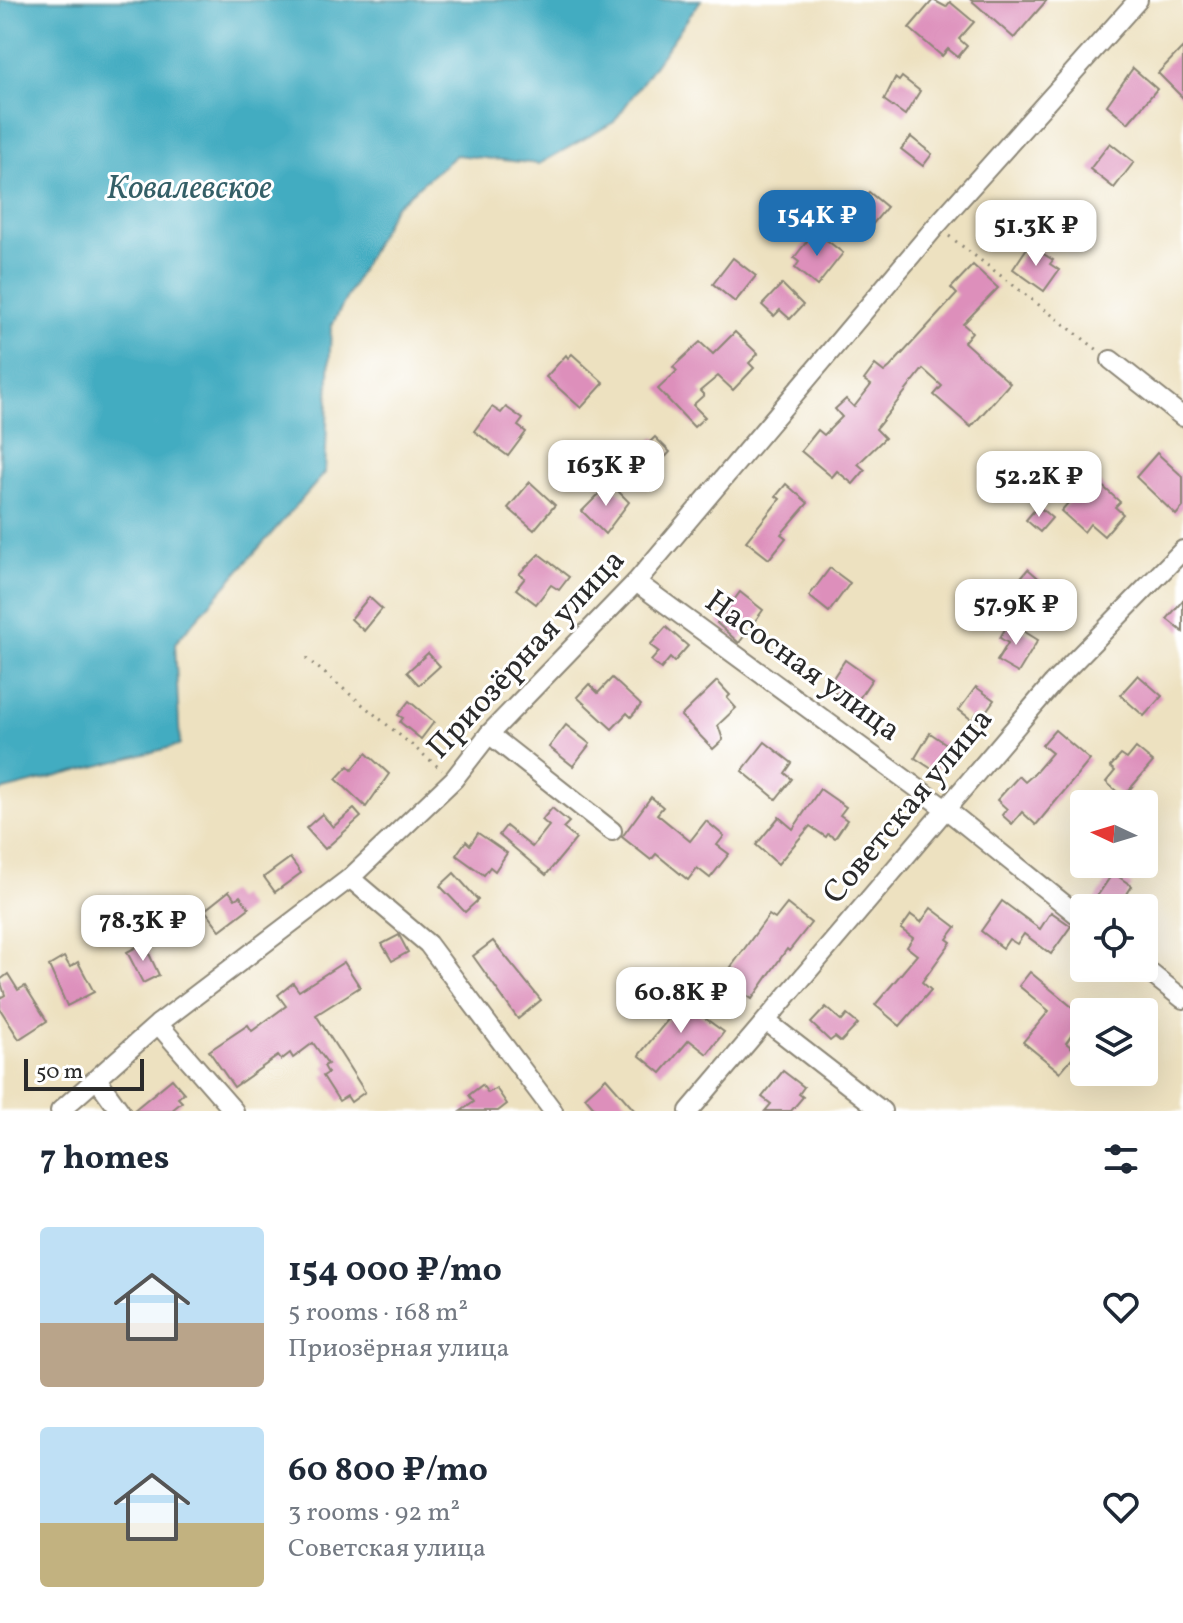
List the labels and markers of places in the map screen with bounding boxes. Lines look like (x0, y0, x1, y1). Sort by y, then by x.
pin: 154K ₽ (752, 190, 882, 258)
pin: 51.3K ₽ (962, 200, 1110, 268)
pin: 163K ₽ (541, 440, 671, 508)
pin: 52.2K ₽ (965, 451, 1113, 519)
pin: 57.9K ₽ (942, 579, 1090, 647)
pin: 78.3K ₽ (69, 895, 217, 963)
pin: 60.8K ₽ (607, 967, 755, 1035)

